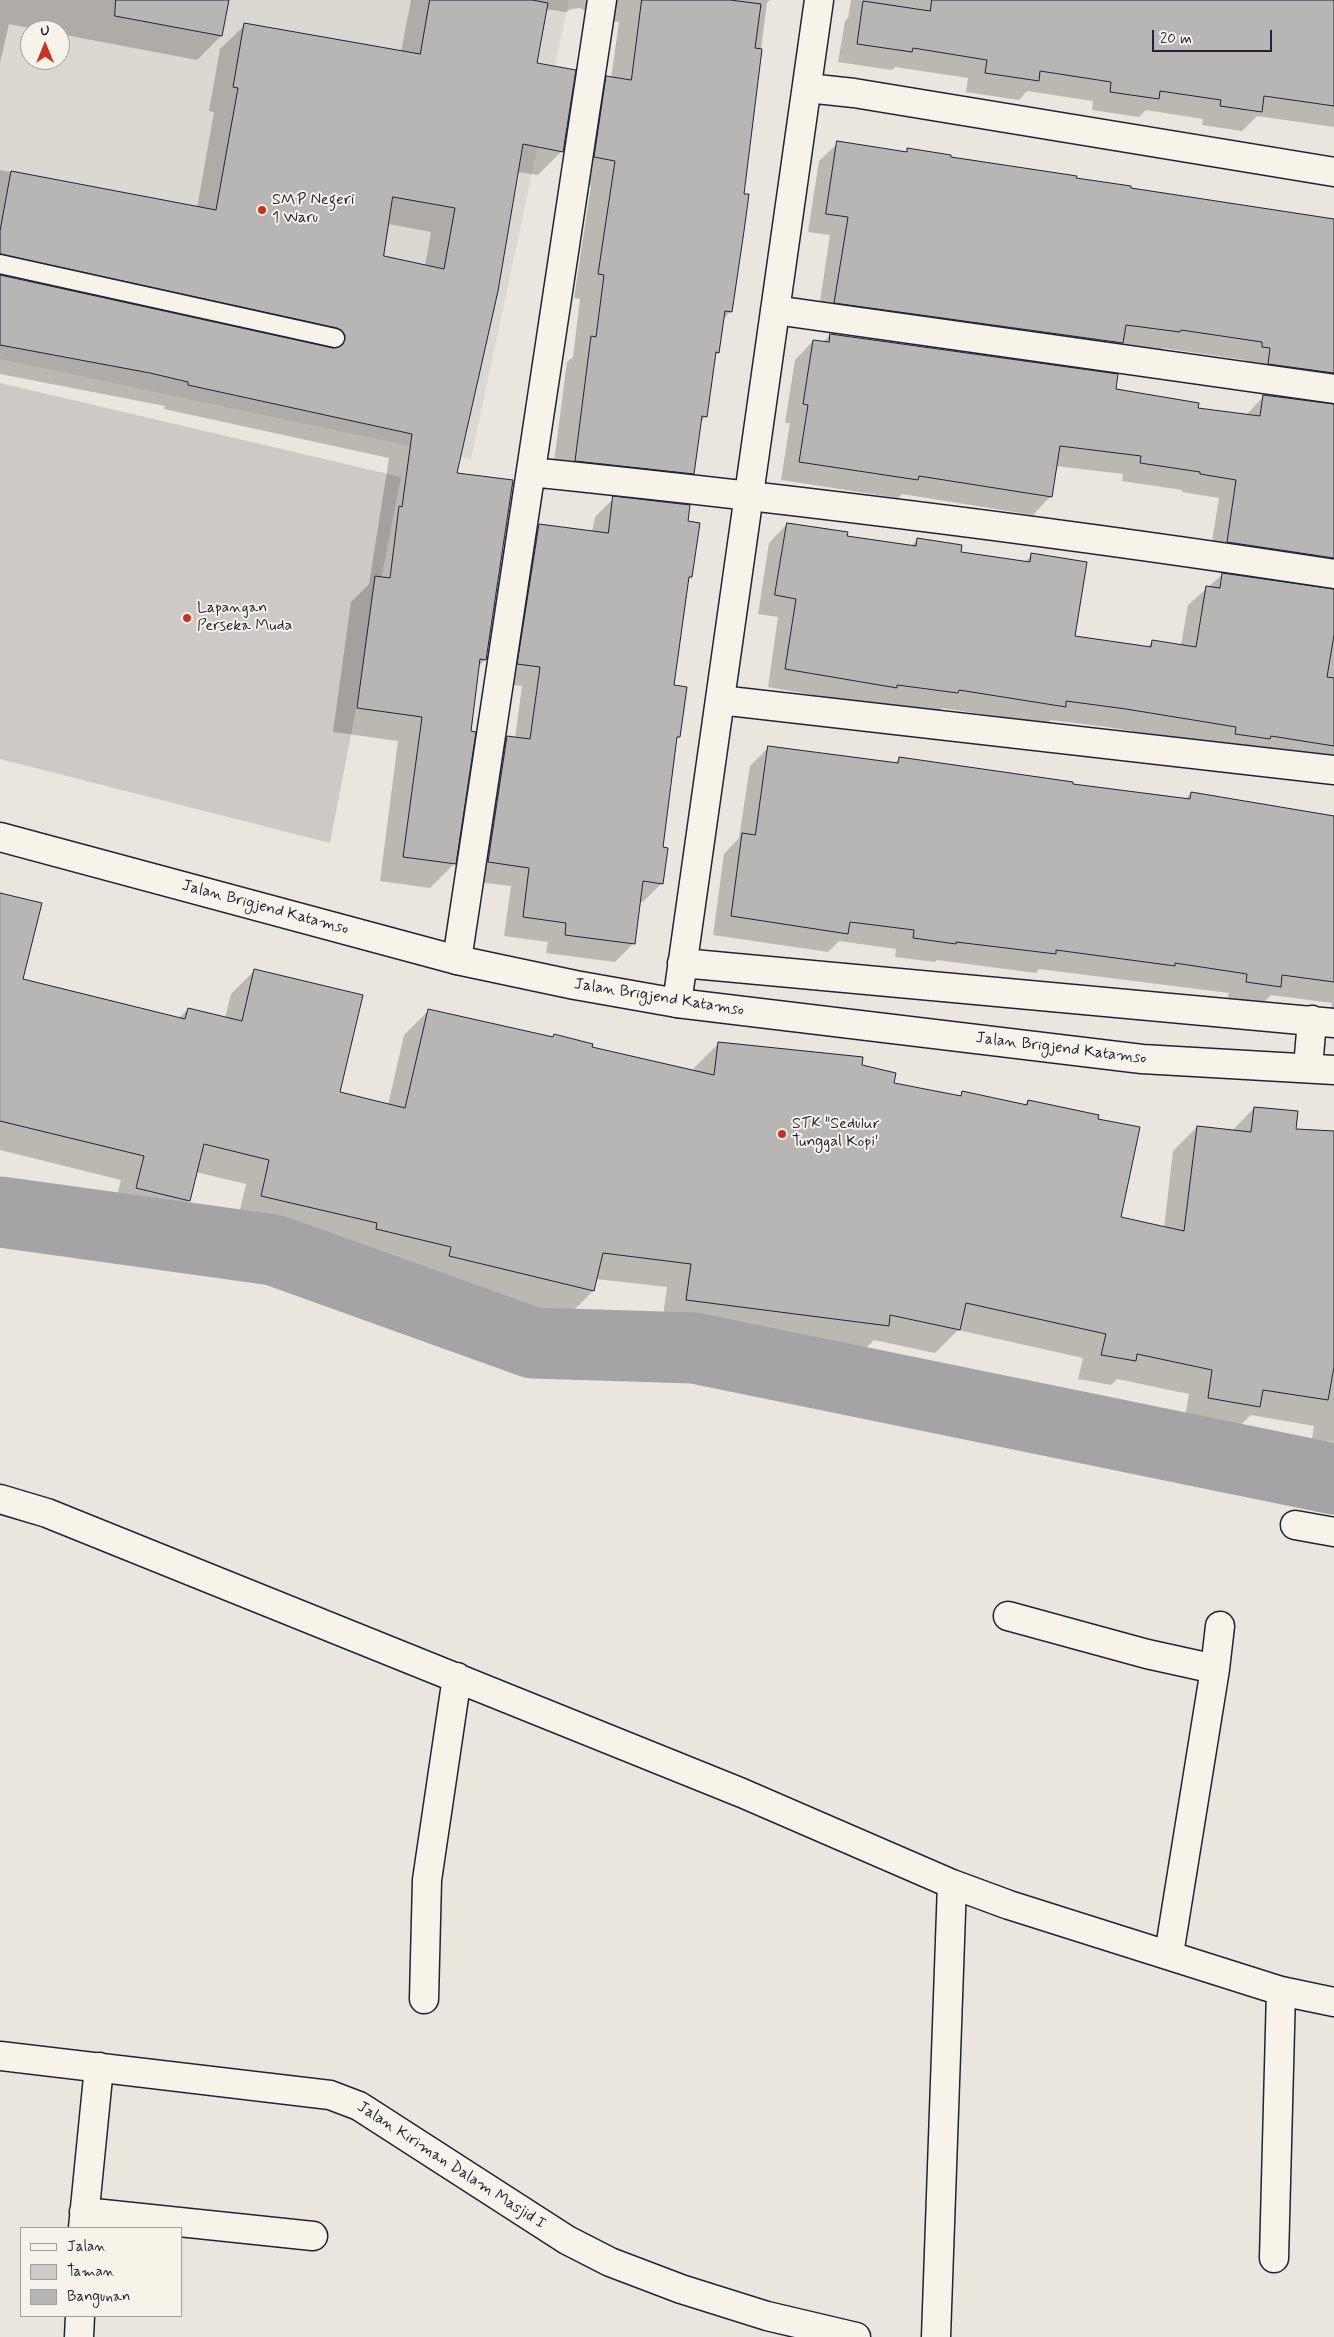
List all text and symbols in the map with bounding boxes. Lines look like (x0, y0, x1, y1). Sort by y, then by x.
north arrow (20, 20, 70, 70)
scale bar (1154, 20, 1274, 52)
text: U (40, 22, 50, 40)
text: 20 m (1160, 29, 1192, 49)
place label: SMP Negeri 1 Waru (272, 191, 355, 229)
marker: SMP Negeri 1 Waru (256, 204, 268, 216)
place label: Lapangan Perseka Muda (197, 599, 292, 637)
marker: Lapangan Perseka Muda (181, 612, 193, 624)
street label: Jalan Brigjend Katamso (180, 876, 350, 940)
street label: Jalan Brigjend Katamso (573, 975, 745, 1021)
street label: Jalan Brigjend Katamso (975, 1029, 1147, 1069)
place label: STK "Sedulur Tunggal Kopi' (792, 1115, 880, 1153)
marker: STK "Sedulur Tunggal Kopi' (776, 1128, 788, 1140)
street label: Jalan Kiriman Dalam Masjid I (353, 2098, 549, 2234)
legend (20, 2227, 182, 2317)
text: Jalan (67, 2237, 106, 2257)
text: Taman (67, 2262, 115, 2282)
text: Bangunan (67, 2287, 130, 2307)

